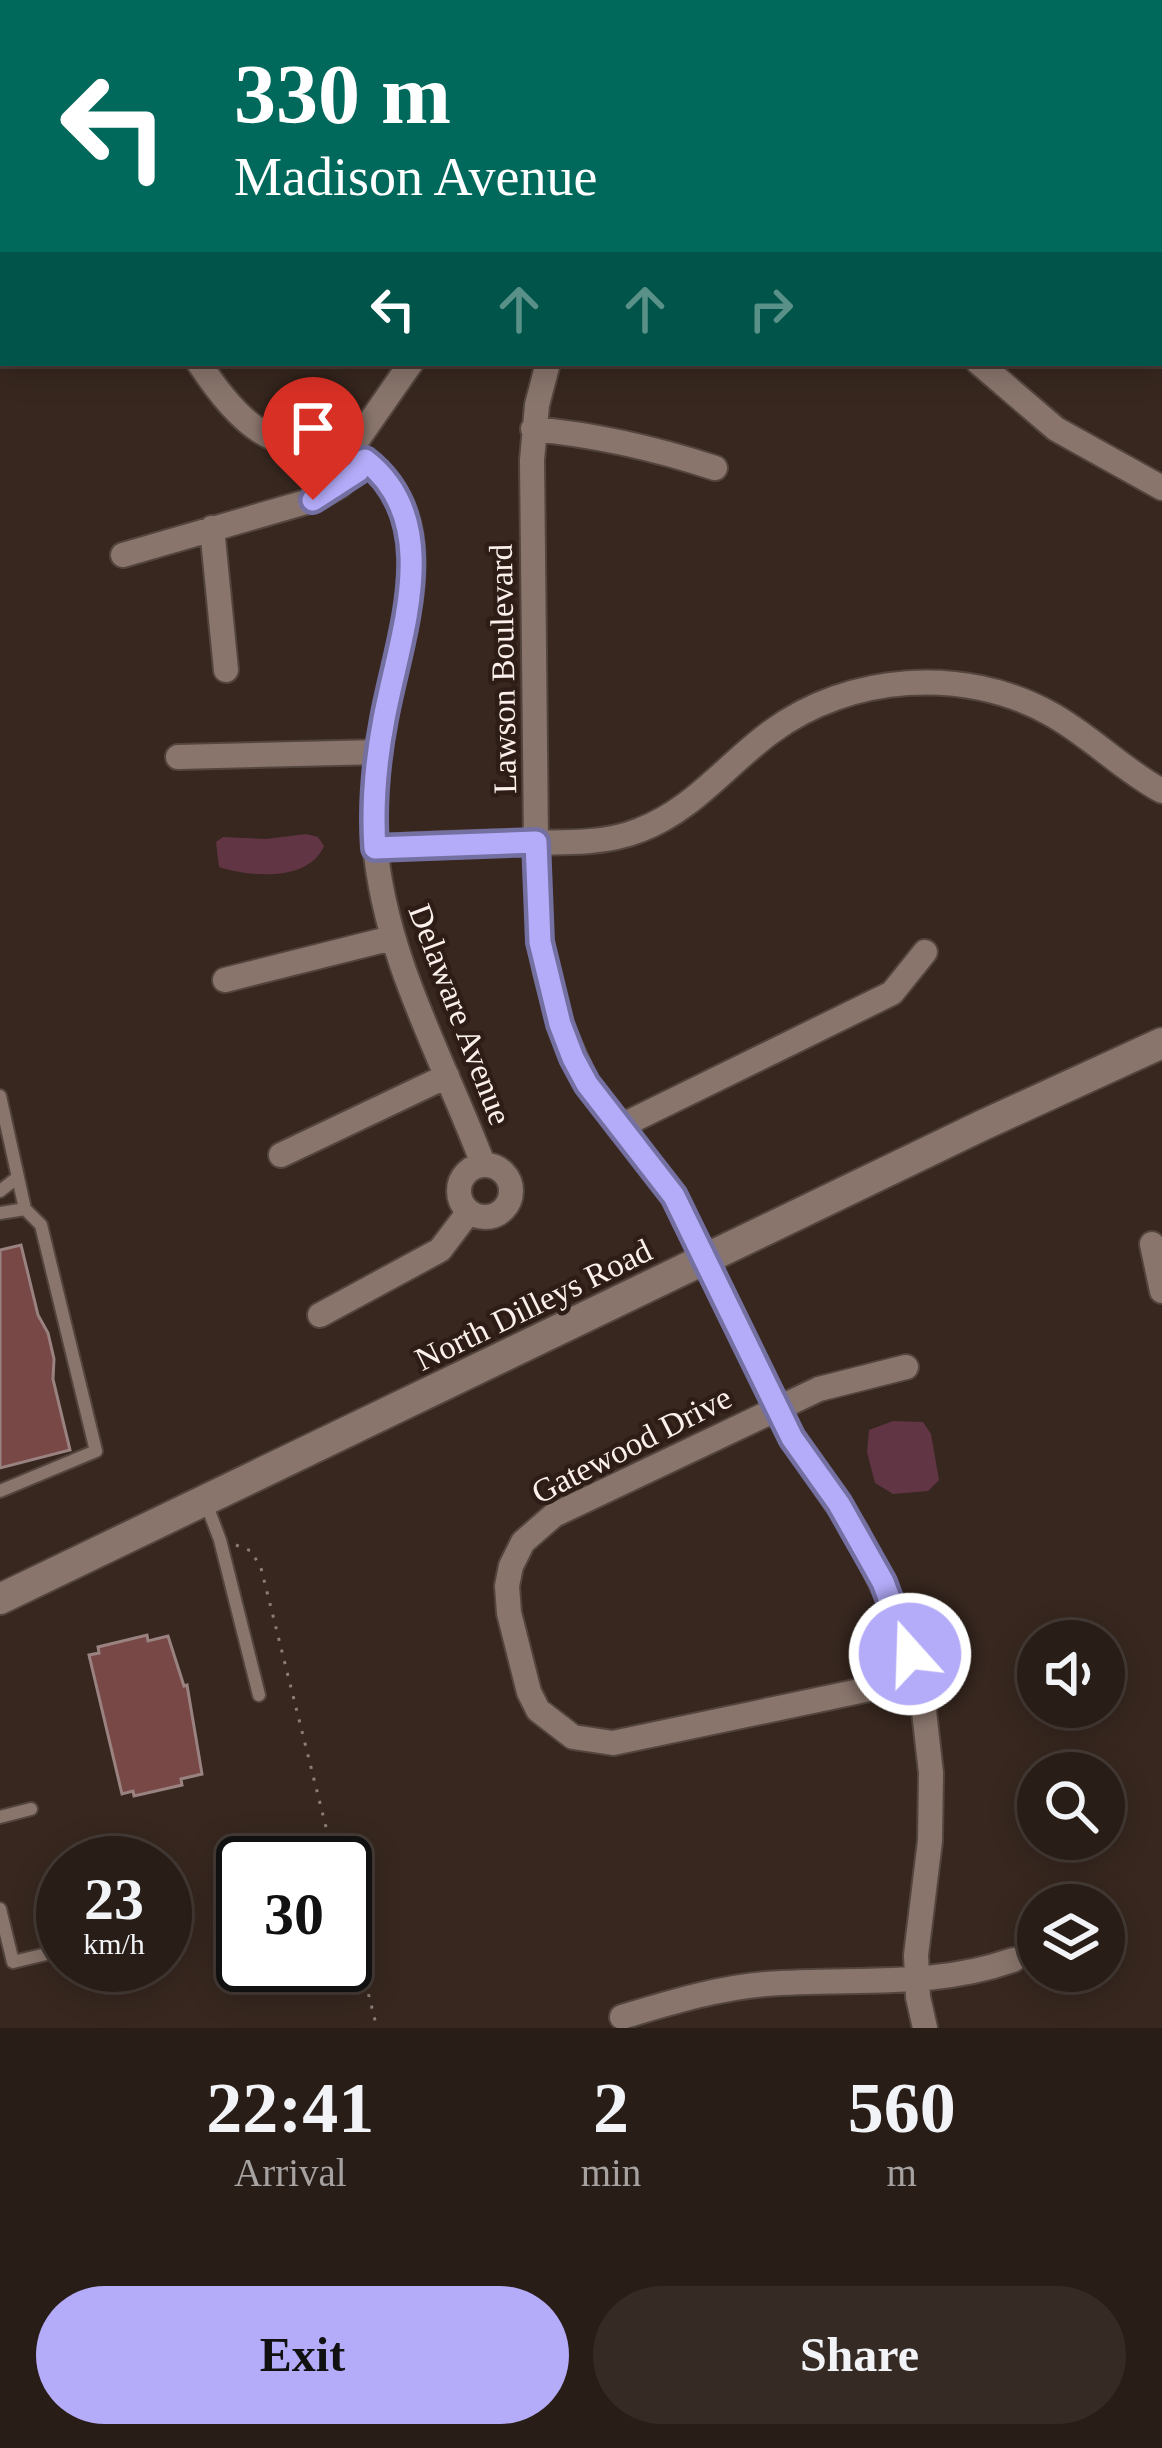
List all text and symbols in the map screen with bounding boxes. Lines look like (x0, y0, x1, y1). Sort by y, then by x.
icon: left (36, 48, 192, 204)
text: 330 m (234, 48, 451, 141)
text: Madison Avenue (234, 147, 597, 207)
icon: left (360, 276, 426, 342)
icon: ahead (486, 276, 552, 342)
icon: ahead (612, 276, 678, 342)
icon: right (738, 276, 804, 342)
pin (262, 377, 364, 500)
icon: arrive (280, 395, 346, 461)
street label: Lawson Boulevard (483, 543, 523, 794)
street label: Delaware Avenue (402, 899, 519, 1130)
street label: North Dilleys Road (409, 1232, 658, 1378)
street label: Gatewood Drive (526, 1379, 737, 1511)
position arrow (847, 1591, 973, 1717)
map controls (1017, 1620, 1125, 1992)
button: sound (1017, 1620, 1125, 1728)
button: search (1017, 1752, 1125, 1860)
speed limit sign: 30 (216, 1836, 372, 1992)
text: 23 (84, 1866, 144, 1932)
button: layers (1017, 1884, 1125, 1992)
text: km/h (83, 1927, 145, 1960)
text: 22:41 (206, 2068, 374, 2148)
text: 2 (593, 2068, 629, 2148)
text: 560 (848, 2068, 956, 2148)
text: Arrival (234, 2151, 347, 2194)
text: min (581, 2151, 641, 2194)
text: m (886, 2151, 917, 2194)
button: Exit (36, 2286, 569, 2424)
button: Share (593, 2286, 1126, 2424)

